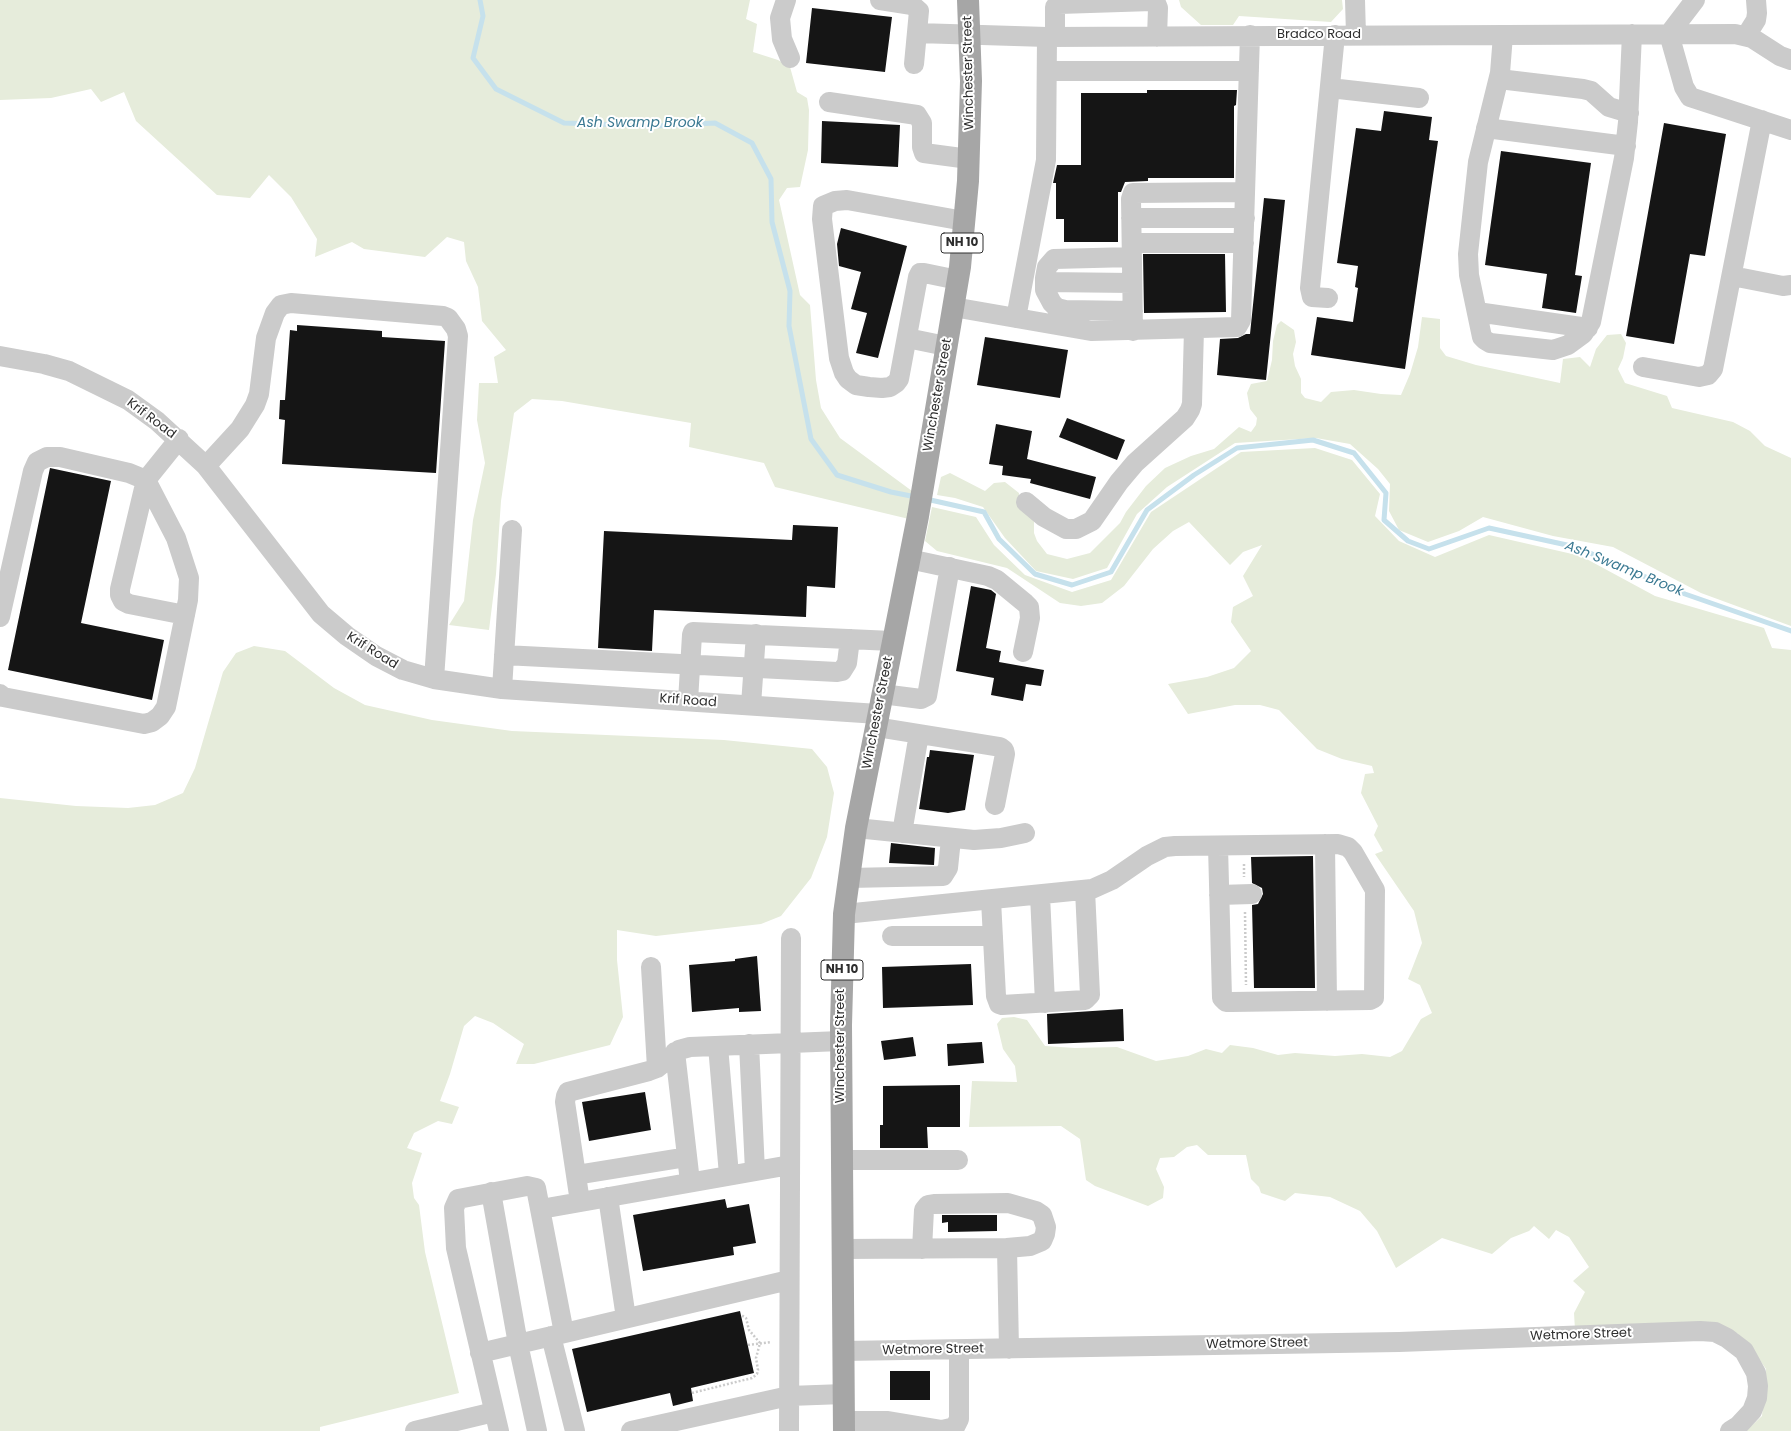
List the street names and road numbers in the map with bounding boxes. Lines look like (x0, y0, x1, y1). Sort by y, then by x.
street label: Winchester Street (960, 16, 978, 130)
street label: Bradco Road (1277, 27, 1361, 43)
road number: NH 10 (941, 233, 983, 253)
street label: Winchester Street (920, 337, 956, 453)
street label: Krif Road (123, 396, 179, 442)
street label: Krif Road (344, 629, 400, 673)
street label: Winchester Street (859, 655, 897, 771)
street label: Krif Road (659, 691, 717, 711)
road number: NH 10 (821, 960, 863, 980)
street label: Winchester Street (833, 989, 849, 1103)
street label: Wetmore Street (1530, 1325, 1632, 1345)
street label: Wetmore Street (1206, 1335, 1308, 1353)
street label: Wetmore Street (882, 1341, 984, 1359)

